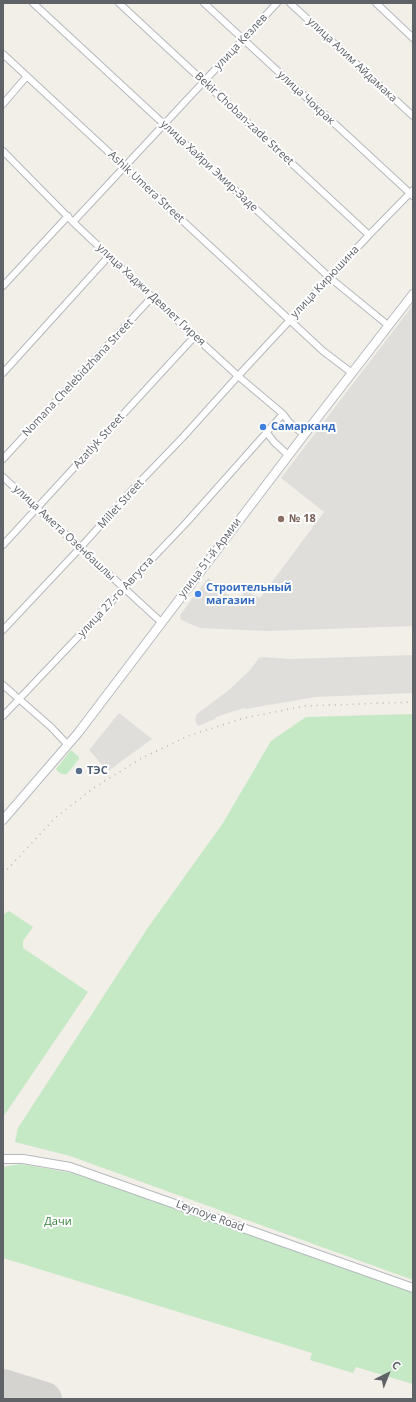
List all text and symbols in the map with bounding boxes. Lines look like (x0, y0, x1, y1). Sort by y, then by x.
street label: улица Кезлев (212, 11, 270, 73)
street label: улица Алим Айдамака (304, 15, 400, 105)
street label: улица Чокрак (275, 68, 337, 128)
street label: Bekir Choban-zade Street (192, 70, 296, 168)
street label: улица Хайри Эмир-Заде (158, 118, 260, 214)
street label: Ashik Umera Street (105, 148, 187, 226)
street label: улица Хаджи Девлет Гирея (94, 241, 208, 349)
street label: улица Кирюшина (288, 243, 362, 321)
street label: Nomana Chelebidzhana Street (20, 316, 136, 440)
street label: Azatlyk Street (71, 411, 127, 471)
place label: Самарканд (271, 420, 336, 434)
marker: Самарканд (258, 422, 268, 432)
street label: Millet Street (95, 477, 147, 531)
street label: улица Амета Озенбашлы (10, 482, 118, 584)
place label: № 18 (289, 512, 316, 526)
marker: № 18 (276, 514, 286, 524)
street label: улица 51-й Армии (176, 516, 244, 600)
street label: улица 27-го Августа (75, 554, 157, 640)
place label: Строительный магазин (206, 581, 292, 607)
marker: Строительный магазин (193, 589, 203, 599)
place label: ТЭС (87, 764, 108, 778)
marker: ТЭС (74, 766, 84, 776)
street label: Leynoye Road (174, 1198, 246, 1234)
park label: Дачи (44, 1215, 72, 1229)
north arrow (368, 1354, 408, 1394)
text: С (389, 1357, 404, 1373)

